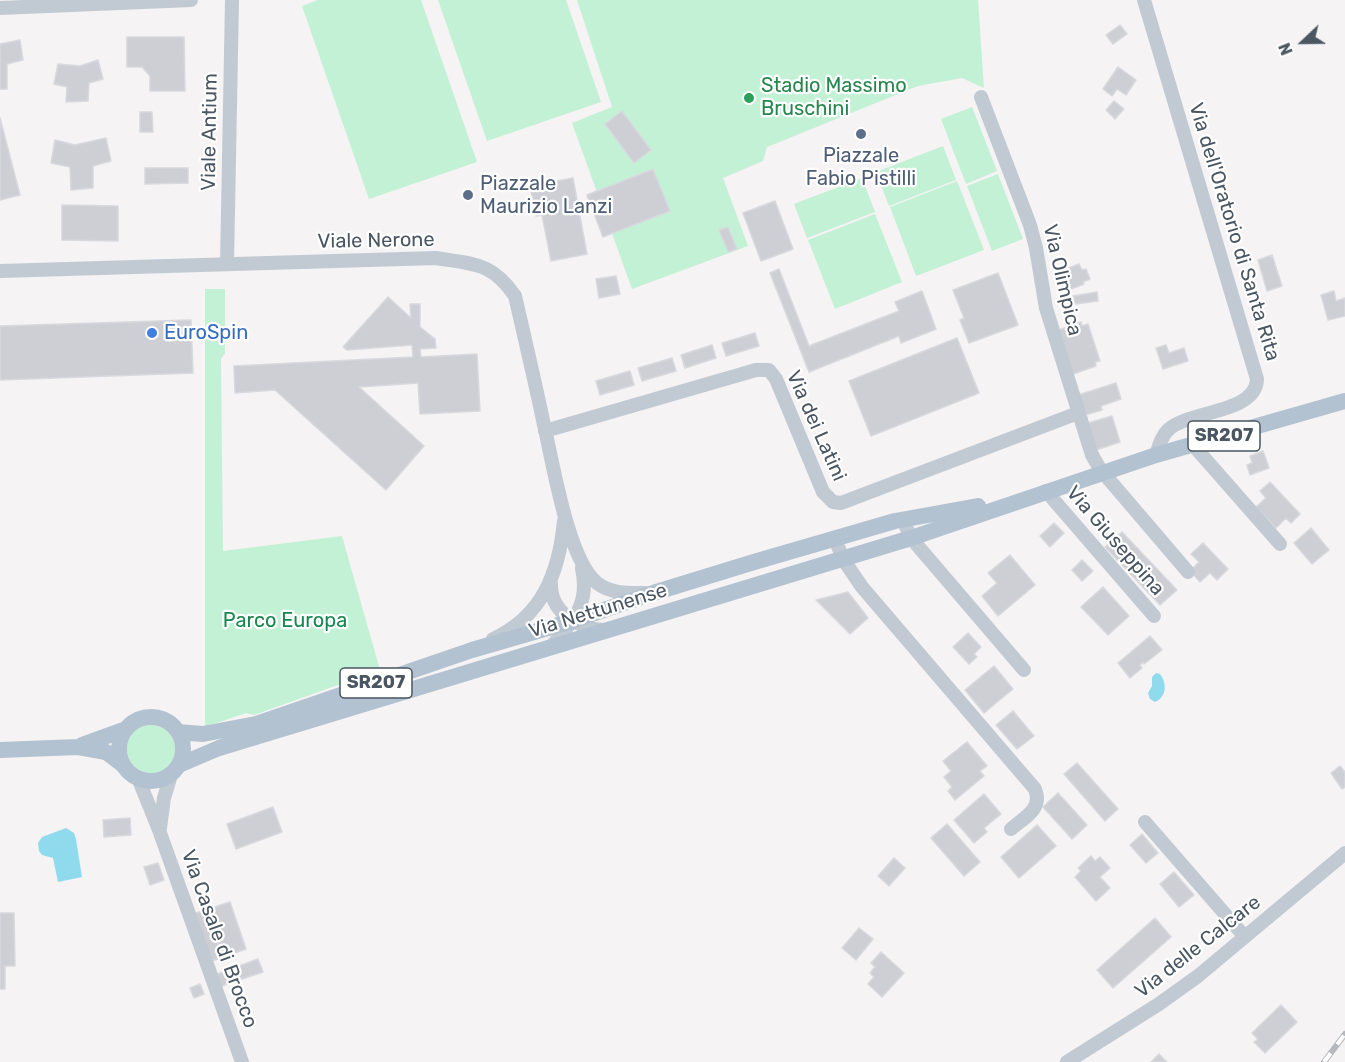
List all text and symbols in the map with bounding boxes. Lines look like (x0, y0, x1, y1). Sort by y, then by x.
north arrow (1273, 12, 1333, 72)
text: N (1275, 40, 1297, 58)
street label: Viale Antium (197, 73, 223, 191)
place label: Stadio Massimo Bruschini (761, 74, 907, 121)
marker: Stadio Massimo Bruschini (742, 91, 756, 105)
street label: Via dell'Oratorio di Santa Rita (1183, 100, 1285, 364)
marker: Piazzale Fabio Pistilli (854, 127, 868, 141)
place label: Piazzale Fabio Pistilli (806, 144, 916, 191)
place label: Piazzale Maurizio Lanzi (480, 172, 612, 219)
marker: Piazzale Maurizio Lanzi (461, 188, 475, 202)
street label: Via Olimpica (1038, 222, 1086, 338)
street label: Viale Nerone (317, 228, 435, 254)
place label: EuroSpin (164, 321, 248, 345)
marker: EuroSpin (145, 326, 159, 340)
street label: Via dei Latini (781, 367, 851, 485)
road number: SR207 (1188, 421, 1260, 451)
street label: Via Giuseppina (1061, 481, 1169, 601)
street label: Via Nettunense (526, 579, 670, 643)
park label: Parco Europa (223, 609, 347, 633)
road number: SR207 (340, 668, 412, 698)
street label: Via Casale di Brocco (176, 847, 262, 1031)
street label: Via delle Calcare (1130, 891, 1266, 1003)

